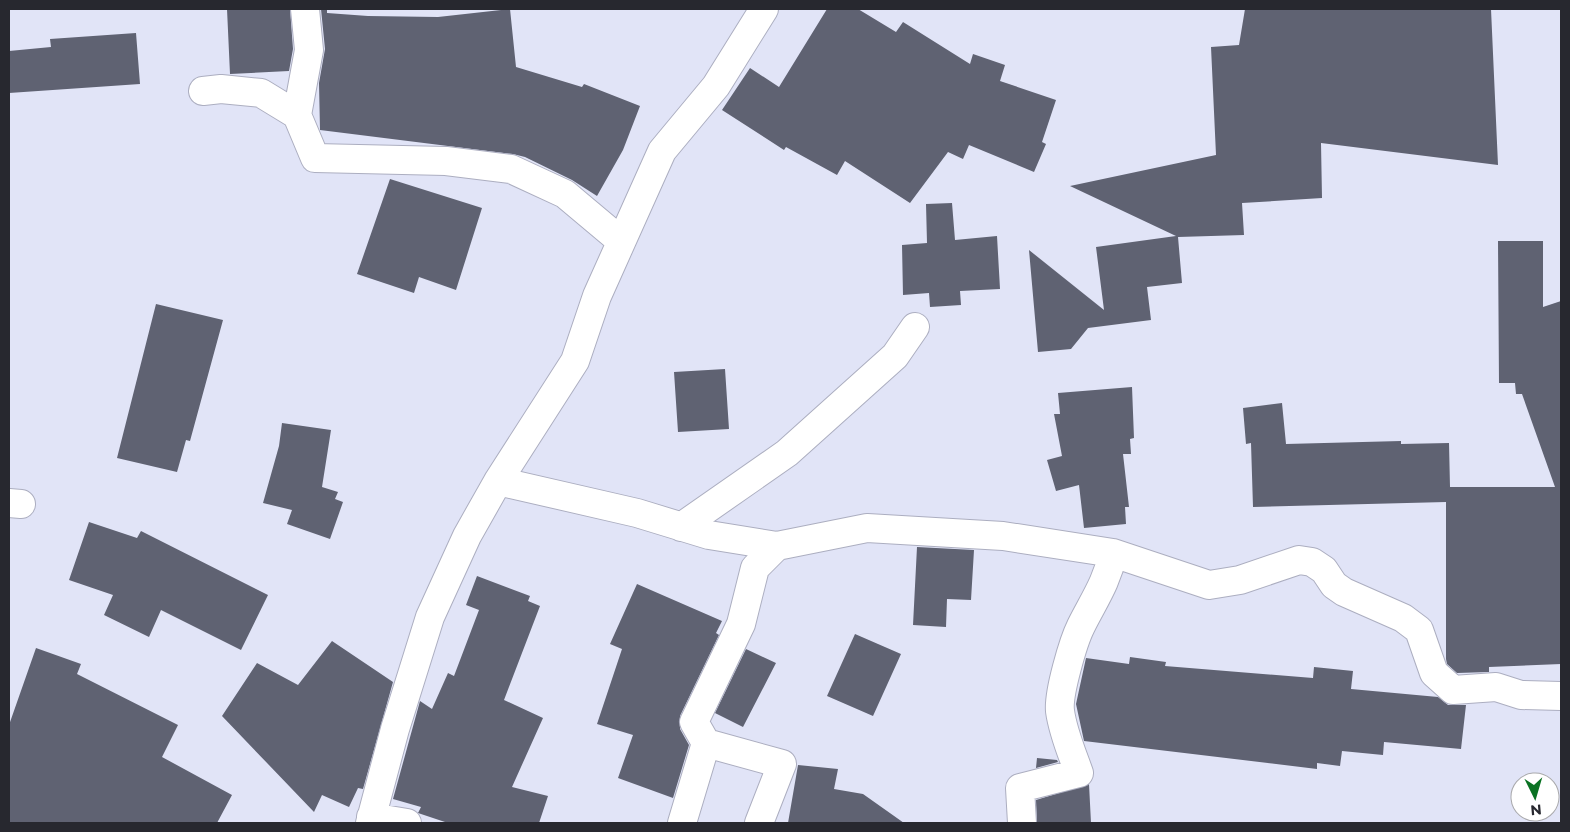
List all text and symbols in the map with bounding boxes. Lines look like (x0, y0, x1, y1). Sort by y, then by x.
north arrow (1510, 772, 1560, 822)
text: N (1530, 800, 1543, 819)

